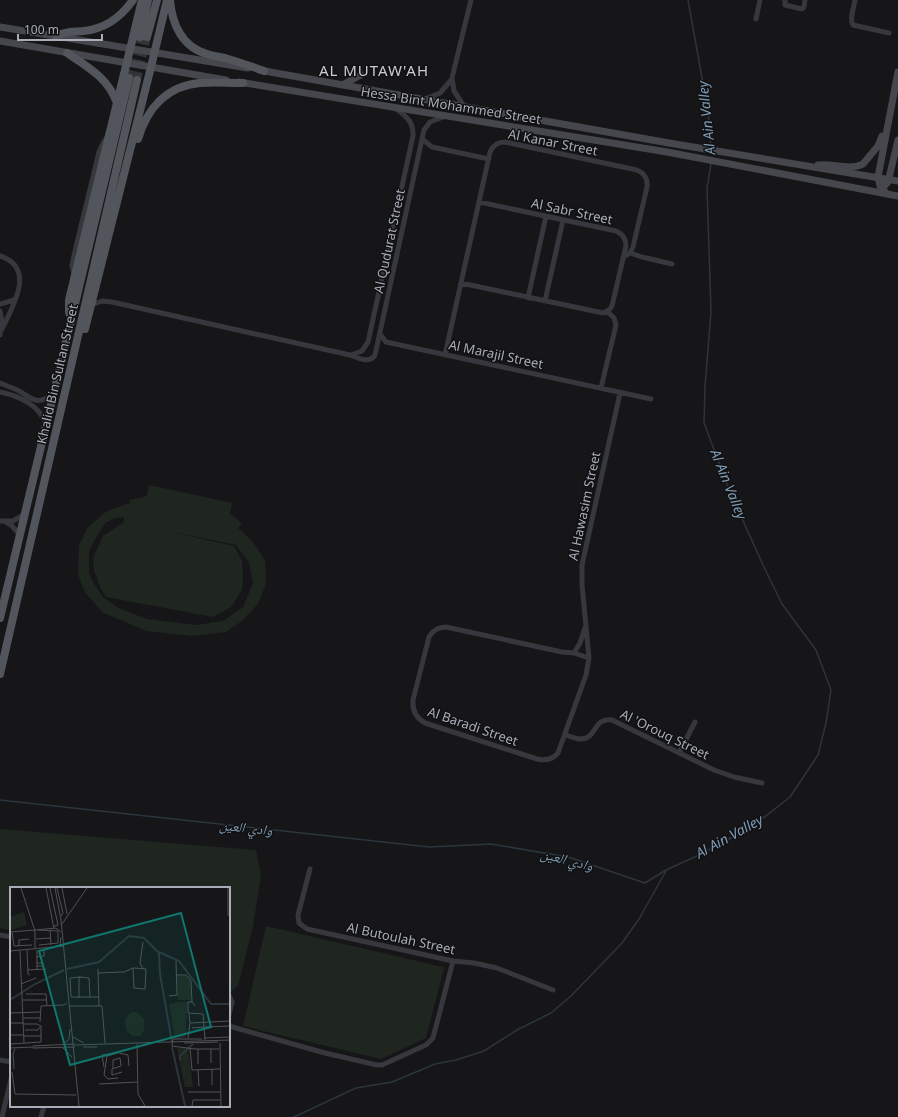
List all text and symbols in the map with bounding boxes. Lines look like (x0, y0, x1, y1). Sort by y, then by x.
scale bar (18, 16, 102, 42)
text: 100 m (24, 21, 59, 38)
district label: AL MUTAW'AH (319, 60, 429, 80)
water label: Al Ain Valley (693, 79, 719, 157)
street label: Hessa Bint Mohammed Street (360, 82, 543, 128)
street label: Al Kanar Street (507, 125, 600, 160)
street label: Al Qudurat Street (369, 187, 409, 295)
street label: Al Sabr Street (530, 194, 615, 228)
street label: Khalid Bin Sultan Street (32, 302, 82, 446)
street label: Al Marajil Street (447, 335, 545, 373)
water label: Al Ain Valley (706, 445, 752, 523)
street label: Al Hawasim Street (564, 450, 604, 562)
street label: Al Baradi Street (426, 702, 521, 750)
street label: Al 'Orouq Street (618, 705, 713, 763)
water label: Al Ain Valley (691, 809, 767, 863)
water label: وادي العين (218, 815, 274, 842)
water label: وادي العين (538, 843, 596, 877)
inset map (10, 887, 230, 1107)
street label: Al Butoulah Street (345, 918, 457, 958)

